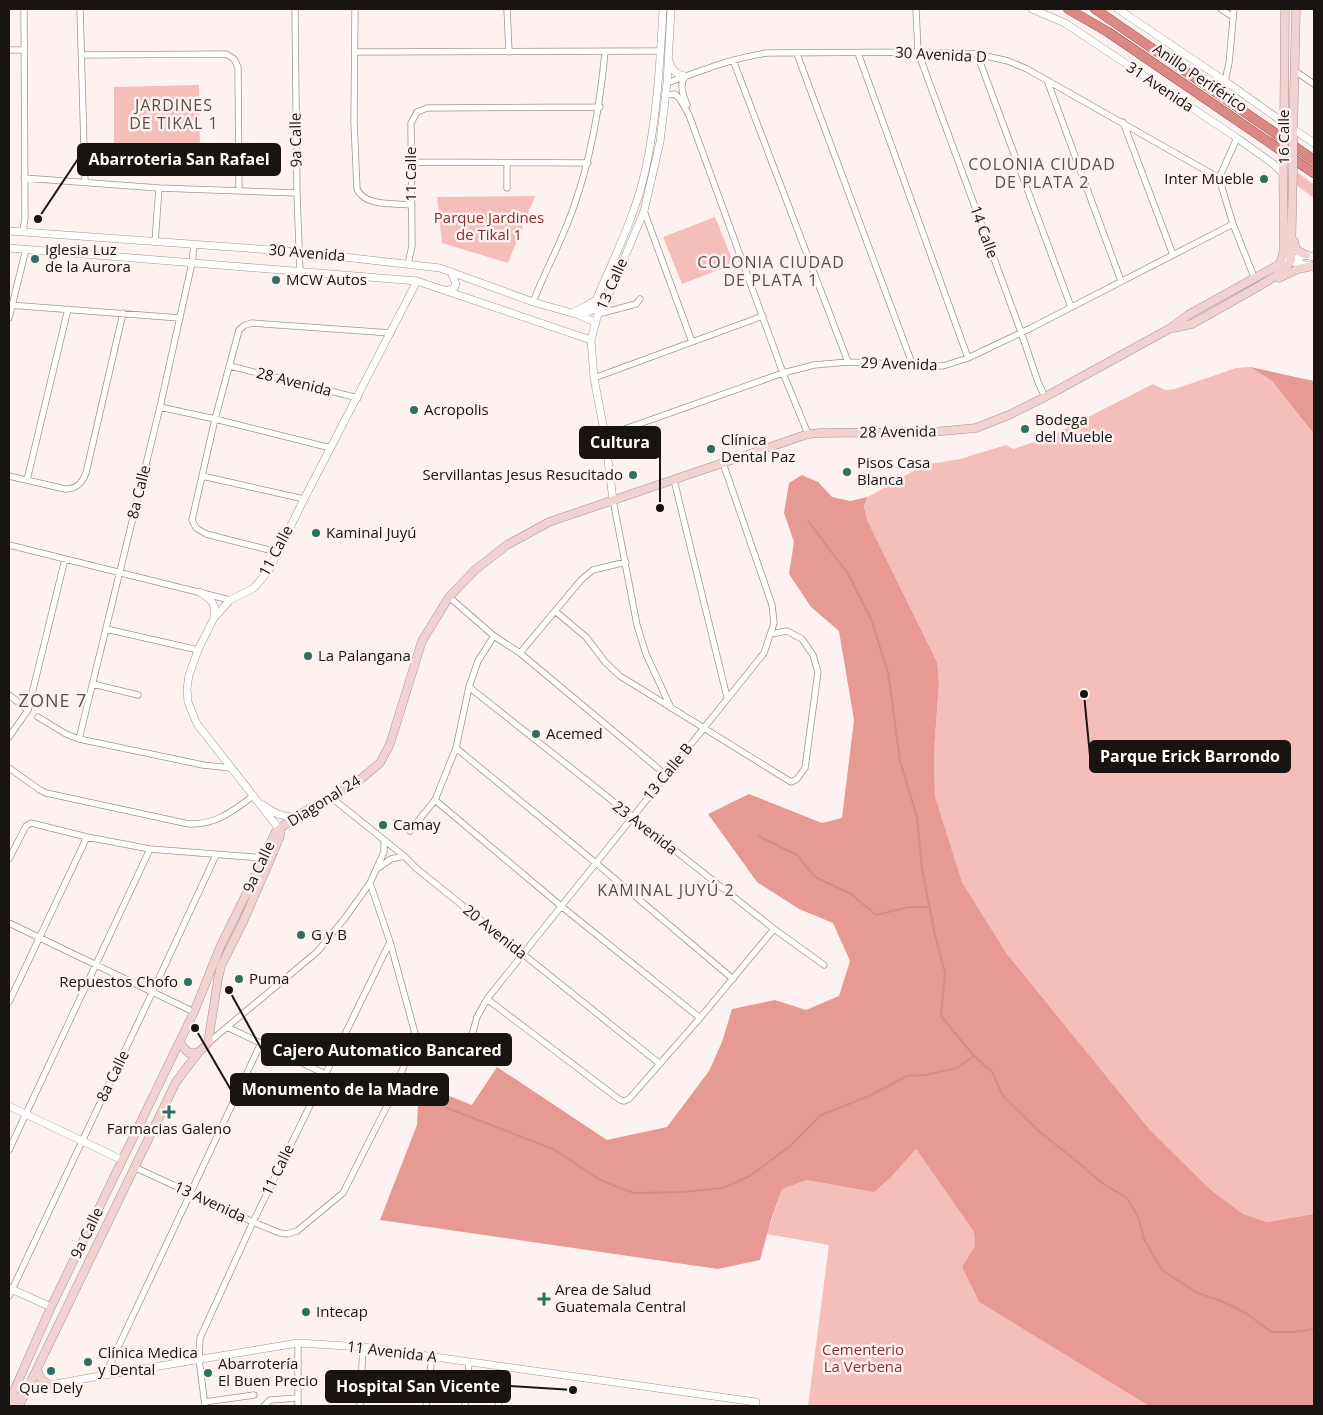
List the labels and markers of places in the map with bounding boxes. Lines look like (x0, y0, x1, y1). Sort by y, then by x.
callout: Abarroteria San Rafael (78, 144, 280, 175)
place label: Inter Mueble (1164, 168, 1254, 188)
marker: Inter Mueble (1258, 173, 1270, 185)
place label: Iglesia Luz de la Aurora (45, 239, 131, 276)
marker: Iglesia Luz de la Aurora (29, 253, 41, 265)
place label: MCW Autos (286, 269, 367, 289)
marker: MCW Autos (270, 274, 282, 286)
place label: Acropolis (424, 399, 489, 419)
marker: Acropolis (408, 404, 420, 416)
place label: Bodega del Mueble (1035, 409, 1113, 446)
marker: Bodega del Mueble (1019, 423, 1031, 435)
callout: Cultura (580, 427, 660, 458)
place label: Clínica Dental Paz (721, 429, 795, 466)
marker: Clínica Dental Paz (705, 443, 717, 455)
place label: Pisos Casa Blanca (857, 452, 930, 489)
place label: Servillantas Jesus Resucitado (422, 464, 623, 484)
marker: Pisos Casa Blanca (841, 466, 853, 478)
marker: Servillantas Jesus Resucitado (627, 469, 639, 481)
place label: Kaminal Juyú (326, 522, 416, 542)
marker: Kaminal Juyú (310, 527, 322, 539)
place label: La Palangana (318, 645, 411, 665)
marker: La Palangana (302, 650, 314, 662)
place label: Acemed (546, 723, 603, 743)
marker: Acemed (530, 728, 542, 740)
callout: Parque Erick Barrondo (1090, 741, 1290, 772)
place label: Camay (393, 814, 441, 834)
marker: Camay (377, 819, 389, 831)
place label: G y B (311, 924, 347, 944)
marker: G y B (295, 929, 307, 941)
place label: Puma (249, 968, 289, 988)
place label: Repuestos Chofo (59, 971, 178, 991)
marker: Puma (233, 973, 245, 985)
marker: Repuestos Chofo (182, 976, 194, 988)
callout: Cajero Automatico Bancared (262, 1034, 511, 1065)
callout: Monumento de la Madre (231, 1074, 448, 1105)
marker: Farmacias Galeno (163, 1106, 175, 1118)
place label: Farmacias Galeno (107, 1118, 231, 1138)
place label: Area de Salud Guatemala Central (555, 1279, 686, 1316)
marker: Area de Salud Guatemala Central (537, 1292, 551, 1306)
place label: Intecap (316, 1301, 368, 1321)
marker: Intecap (300, 1306, 312, 1318)
place label: Clínica Medica y Dental (98, 1342, 198, 1379)
place label: Abarrotería El Buen Precio (218, 1353, 318, 1390)
marker: Clínica Medica y Dental (82, 1356, 94, 1368)
marker: Que Dely (45, 1365, 57, 1377)
marker: Abarrotería El Buen Precio (202, 1367, 214, 1379)
callout: Hospital San Vicente (326, 1371, 510, 1402)
place label: Que Dely (19, 1377, 83, 1397)

